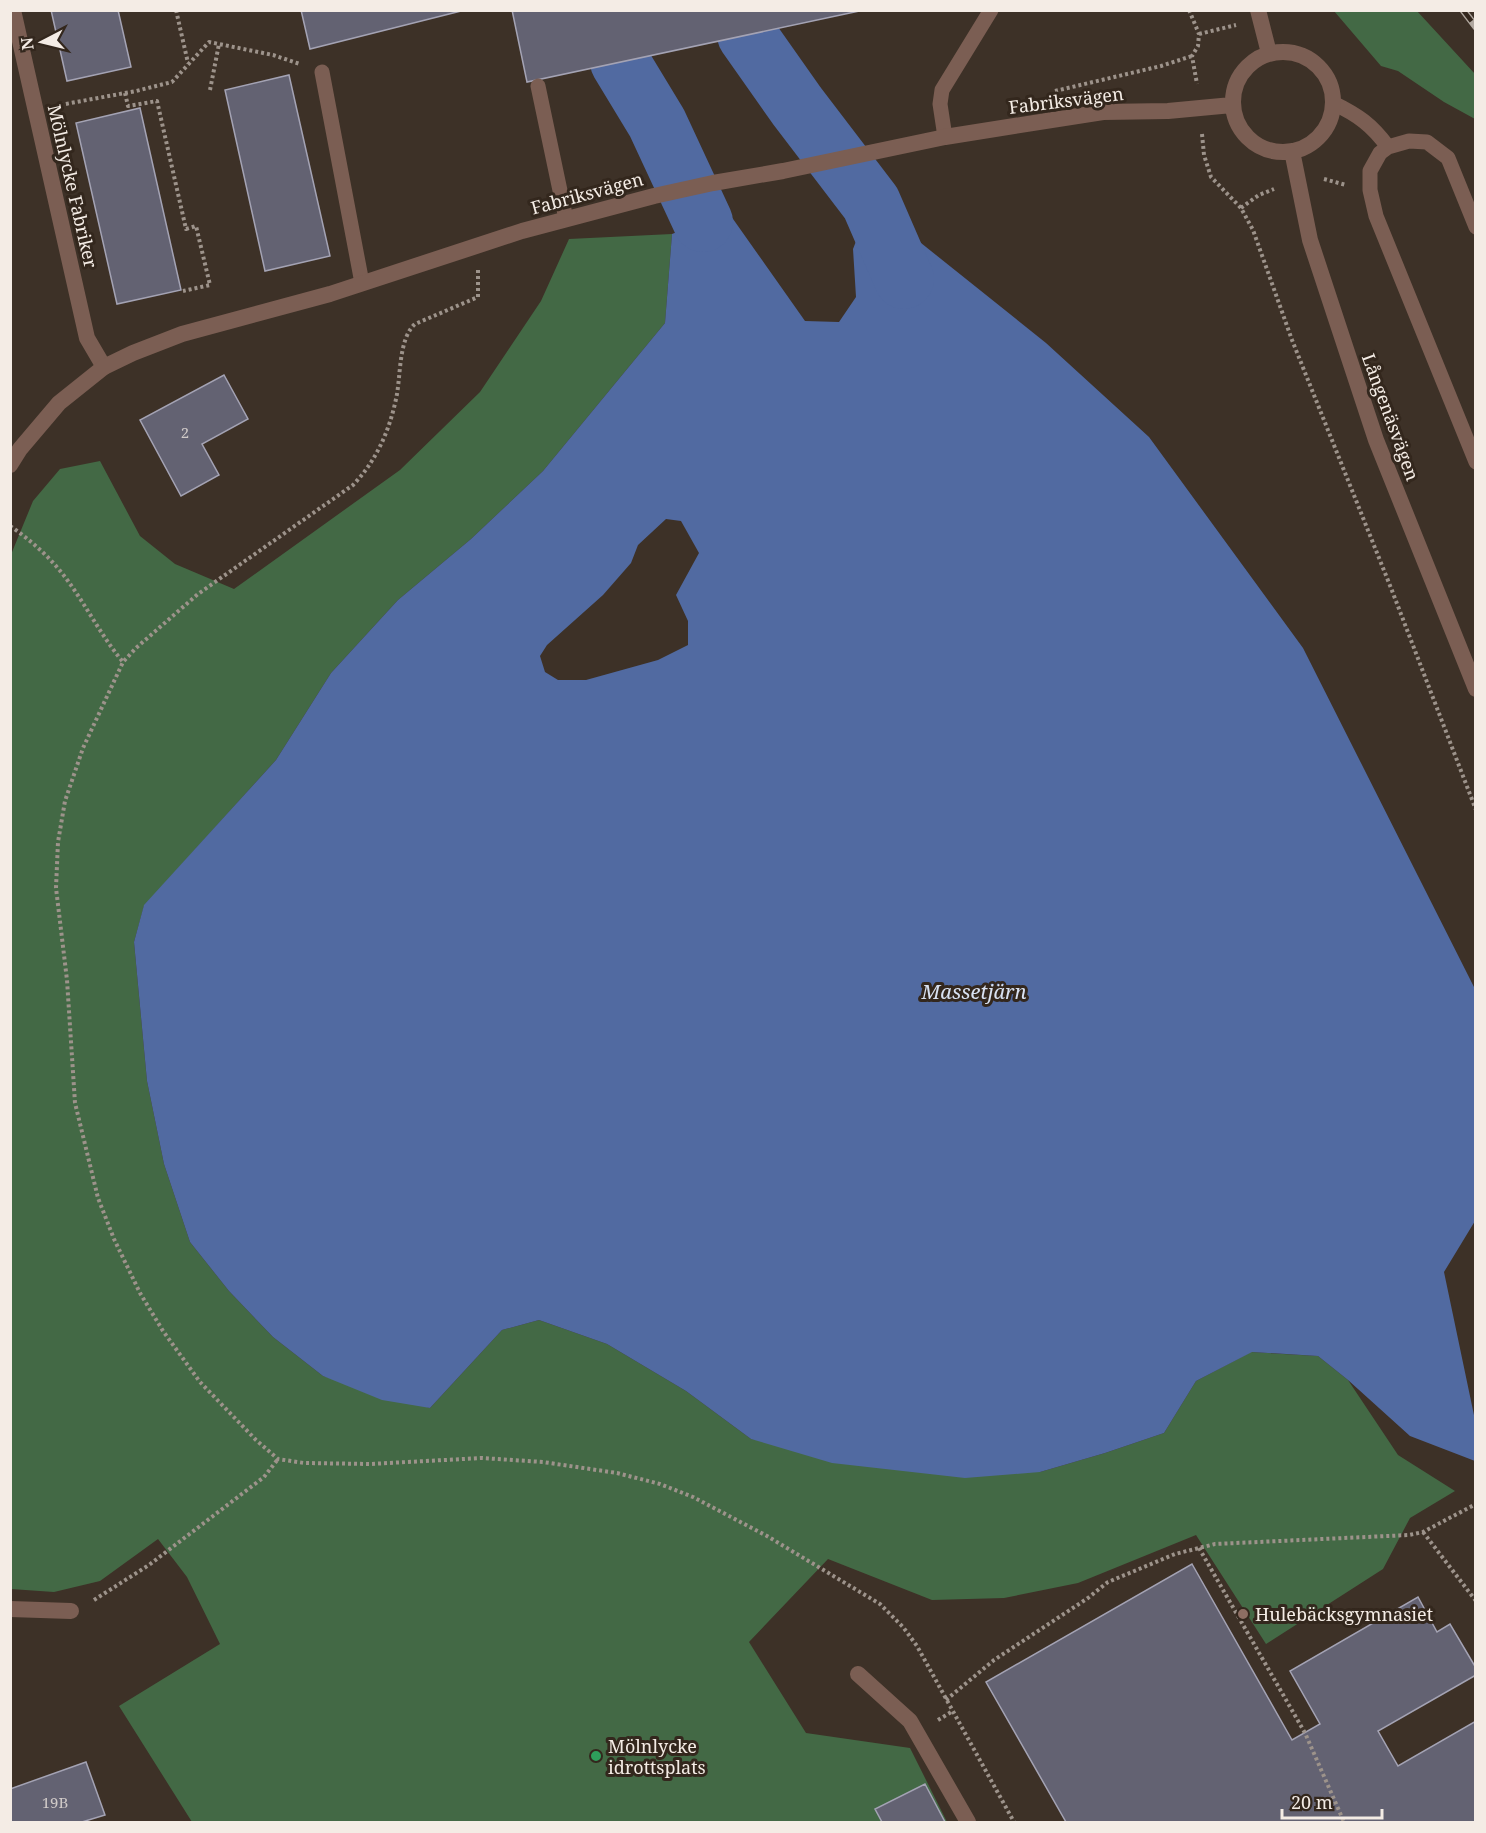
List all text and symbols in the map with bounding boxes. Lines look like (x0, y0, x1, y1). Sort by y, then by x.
north arrow (12, 12, 72, 72)
text: N (15, 36, 39, 51)
street label: Fabriksvägen (1007, 81, 1125, 119)
street label: Mölnlycke Fabriker (43, 102, 104, 271)
street label: Fabriksvägen (528, 166, 646, 220)
street label: Långenäsvägen (1357, 350, 1425, 484)
house number: 2 (181, 422, 189, 442)
water label: Massetjärn (921, 978, 1026, 1005)
place label: Hulebäcksgymnasiet (1255, 1602, 1433, 1626)
marker: Hulebäcksgymnasiet (1236, 1607, 1250, 1621)
place label: Mölnlycke idrottsplats (608, 1734, 706, 1779)
marker: Mölnlycke idrottsplats (589, 1749, 603, 1763)
scale bar (1282, 1782, 1382, 1820)
text: 20 m (1291, 1790, 1333, 1814)
house number: 19B (42, 1792, 68, 1812)

